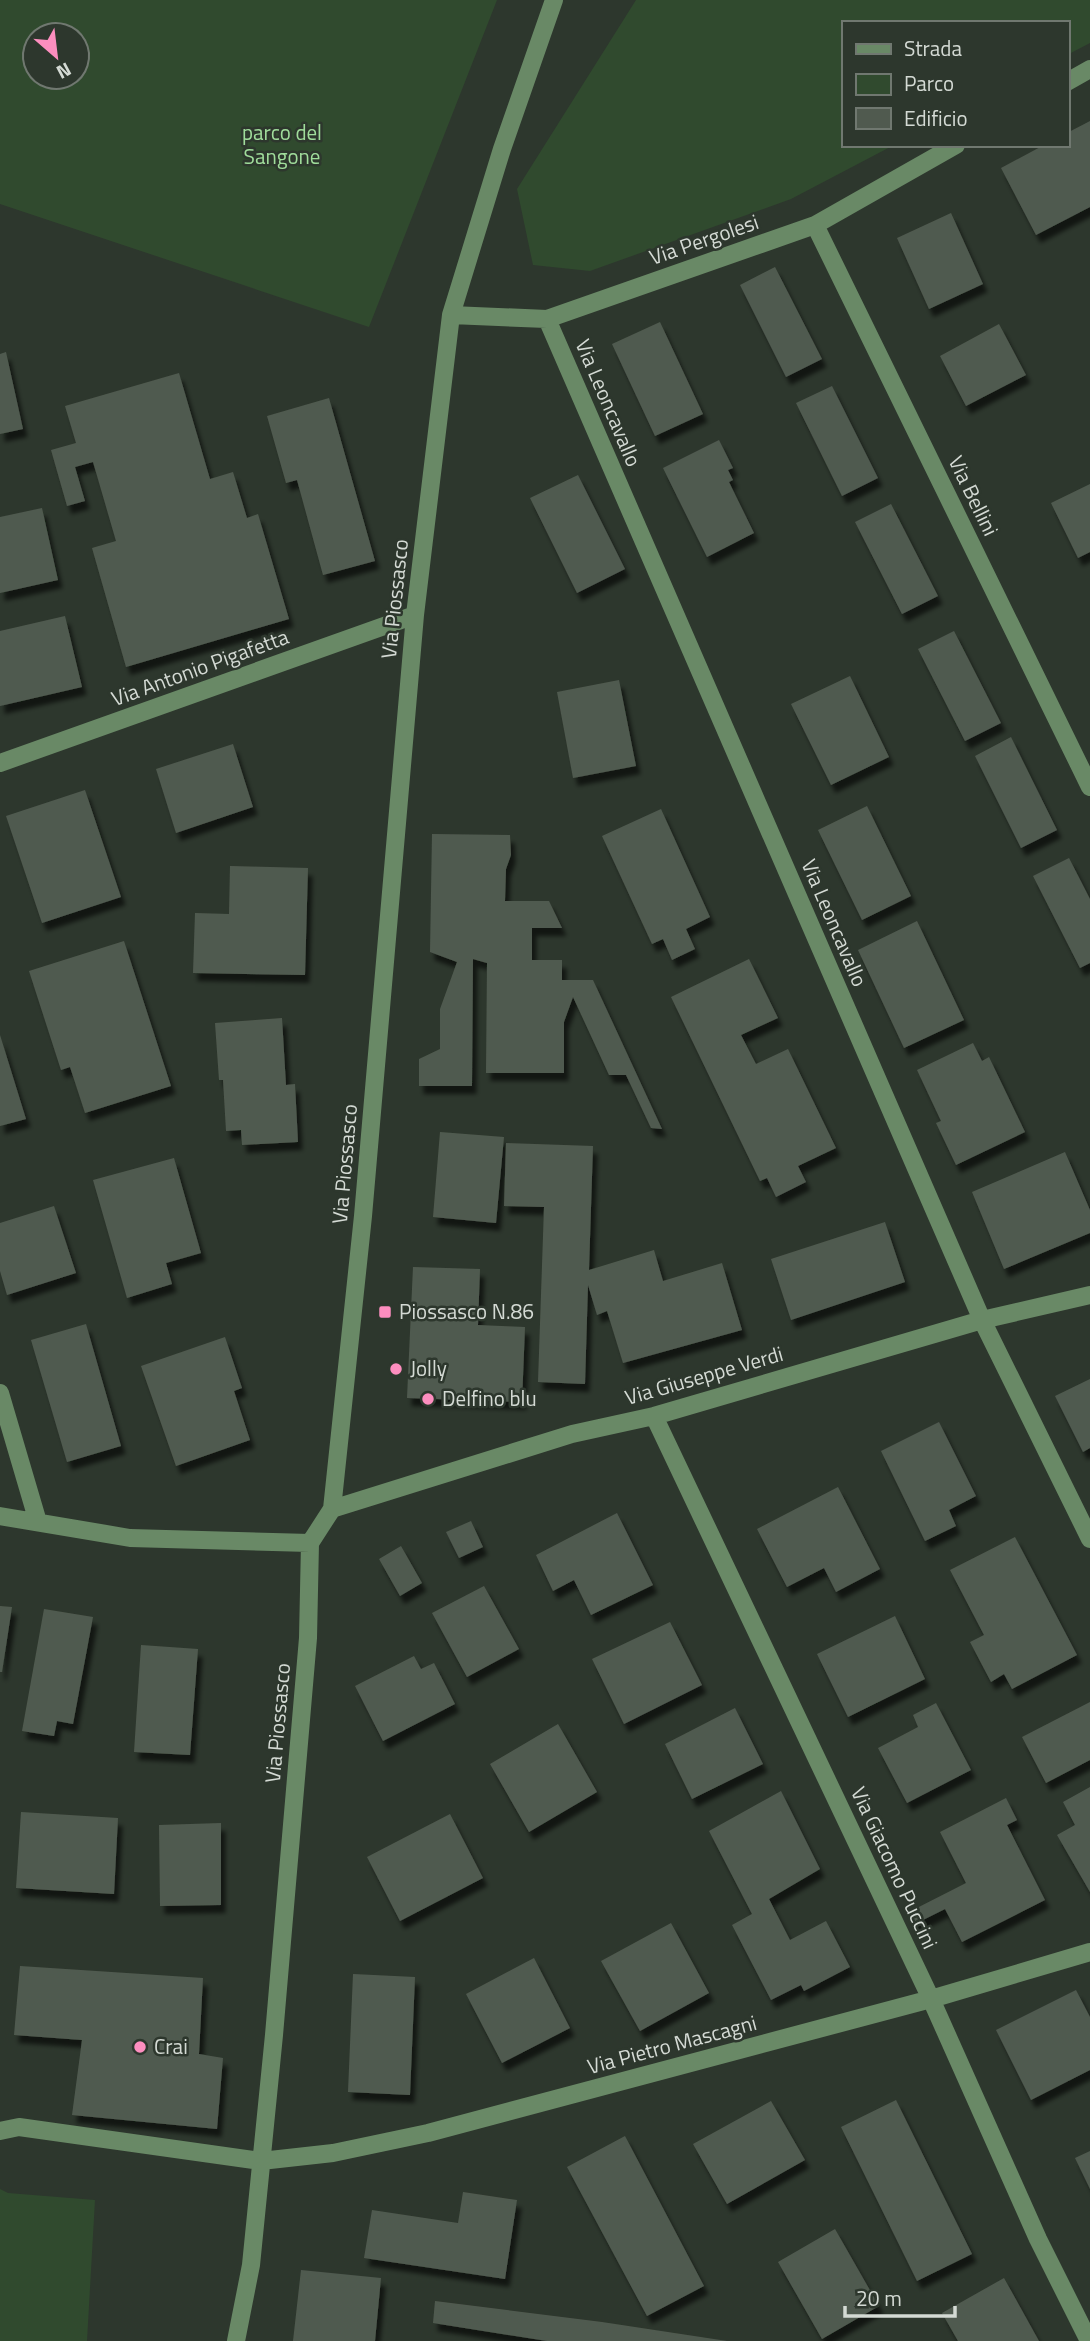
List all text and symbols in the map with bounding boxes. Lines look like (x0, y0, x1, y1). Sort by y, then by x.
north arrow (21, 21, 91, 91)
legend (842, 21, 1069, 147)
text: Strada (904, 32, 962, 64)
text: N (52, 56, 77, 87)
text: Parco (904, 67, 954, 99)
text: Edificio (904, 102, 968, 134)
park label: parco del Sangone (242, 116, 322, 172)
street label: Via Pergolesi (645, 205, 763, 273)
street label: Via Leoncavallo (568, 334, 650, 471)
street label: Via Bellini (941, 450, 1007, 541)
street label: Via Piossasco (372, 538, 416, 660)
street label: Via Antonio Pigafetta (106, 620, 293, 714)
street label: Via Leoncavallo (794, 854, 876, 991)
street label: Via Piossasco (323, 1103, 365, 1225)
place label: Piossasco N.86 (399, 1295, 534, 1327)
marker: Piossasco N.86 (377, 1304, 393, 1320)
street label: Via Giuseppe Verdi (621, 1337, 787, 1413)
place label: Jolly (410, 1352, 447, 1384)
marker: Jolly (388, 1361, 404, 1377)
place label: Delfino blu (442, 1382, 537, 1414)
marker: Delfino blu (420, 1391, 436, 1407)
street label: Via Piossasco (256, 1662, 298, 1784)
street label: Via Giacomo Puccini (843, 1781, 947, 1954)
street label: Via Pietro Mascagni (584, 2006, 760, 2082)
place label: Crai (154, 2030, 188, 2062)
marker: Crai (132, 2039, 148, 2055)
scale bar (845, 2274, 955, 2318)
text: 20 m (856, 2282, 902, 2314)

